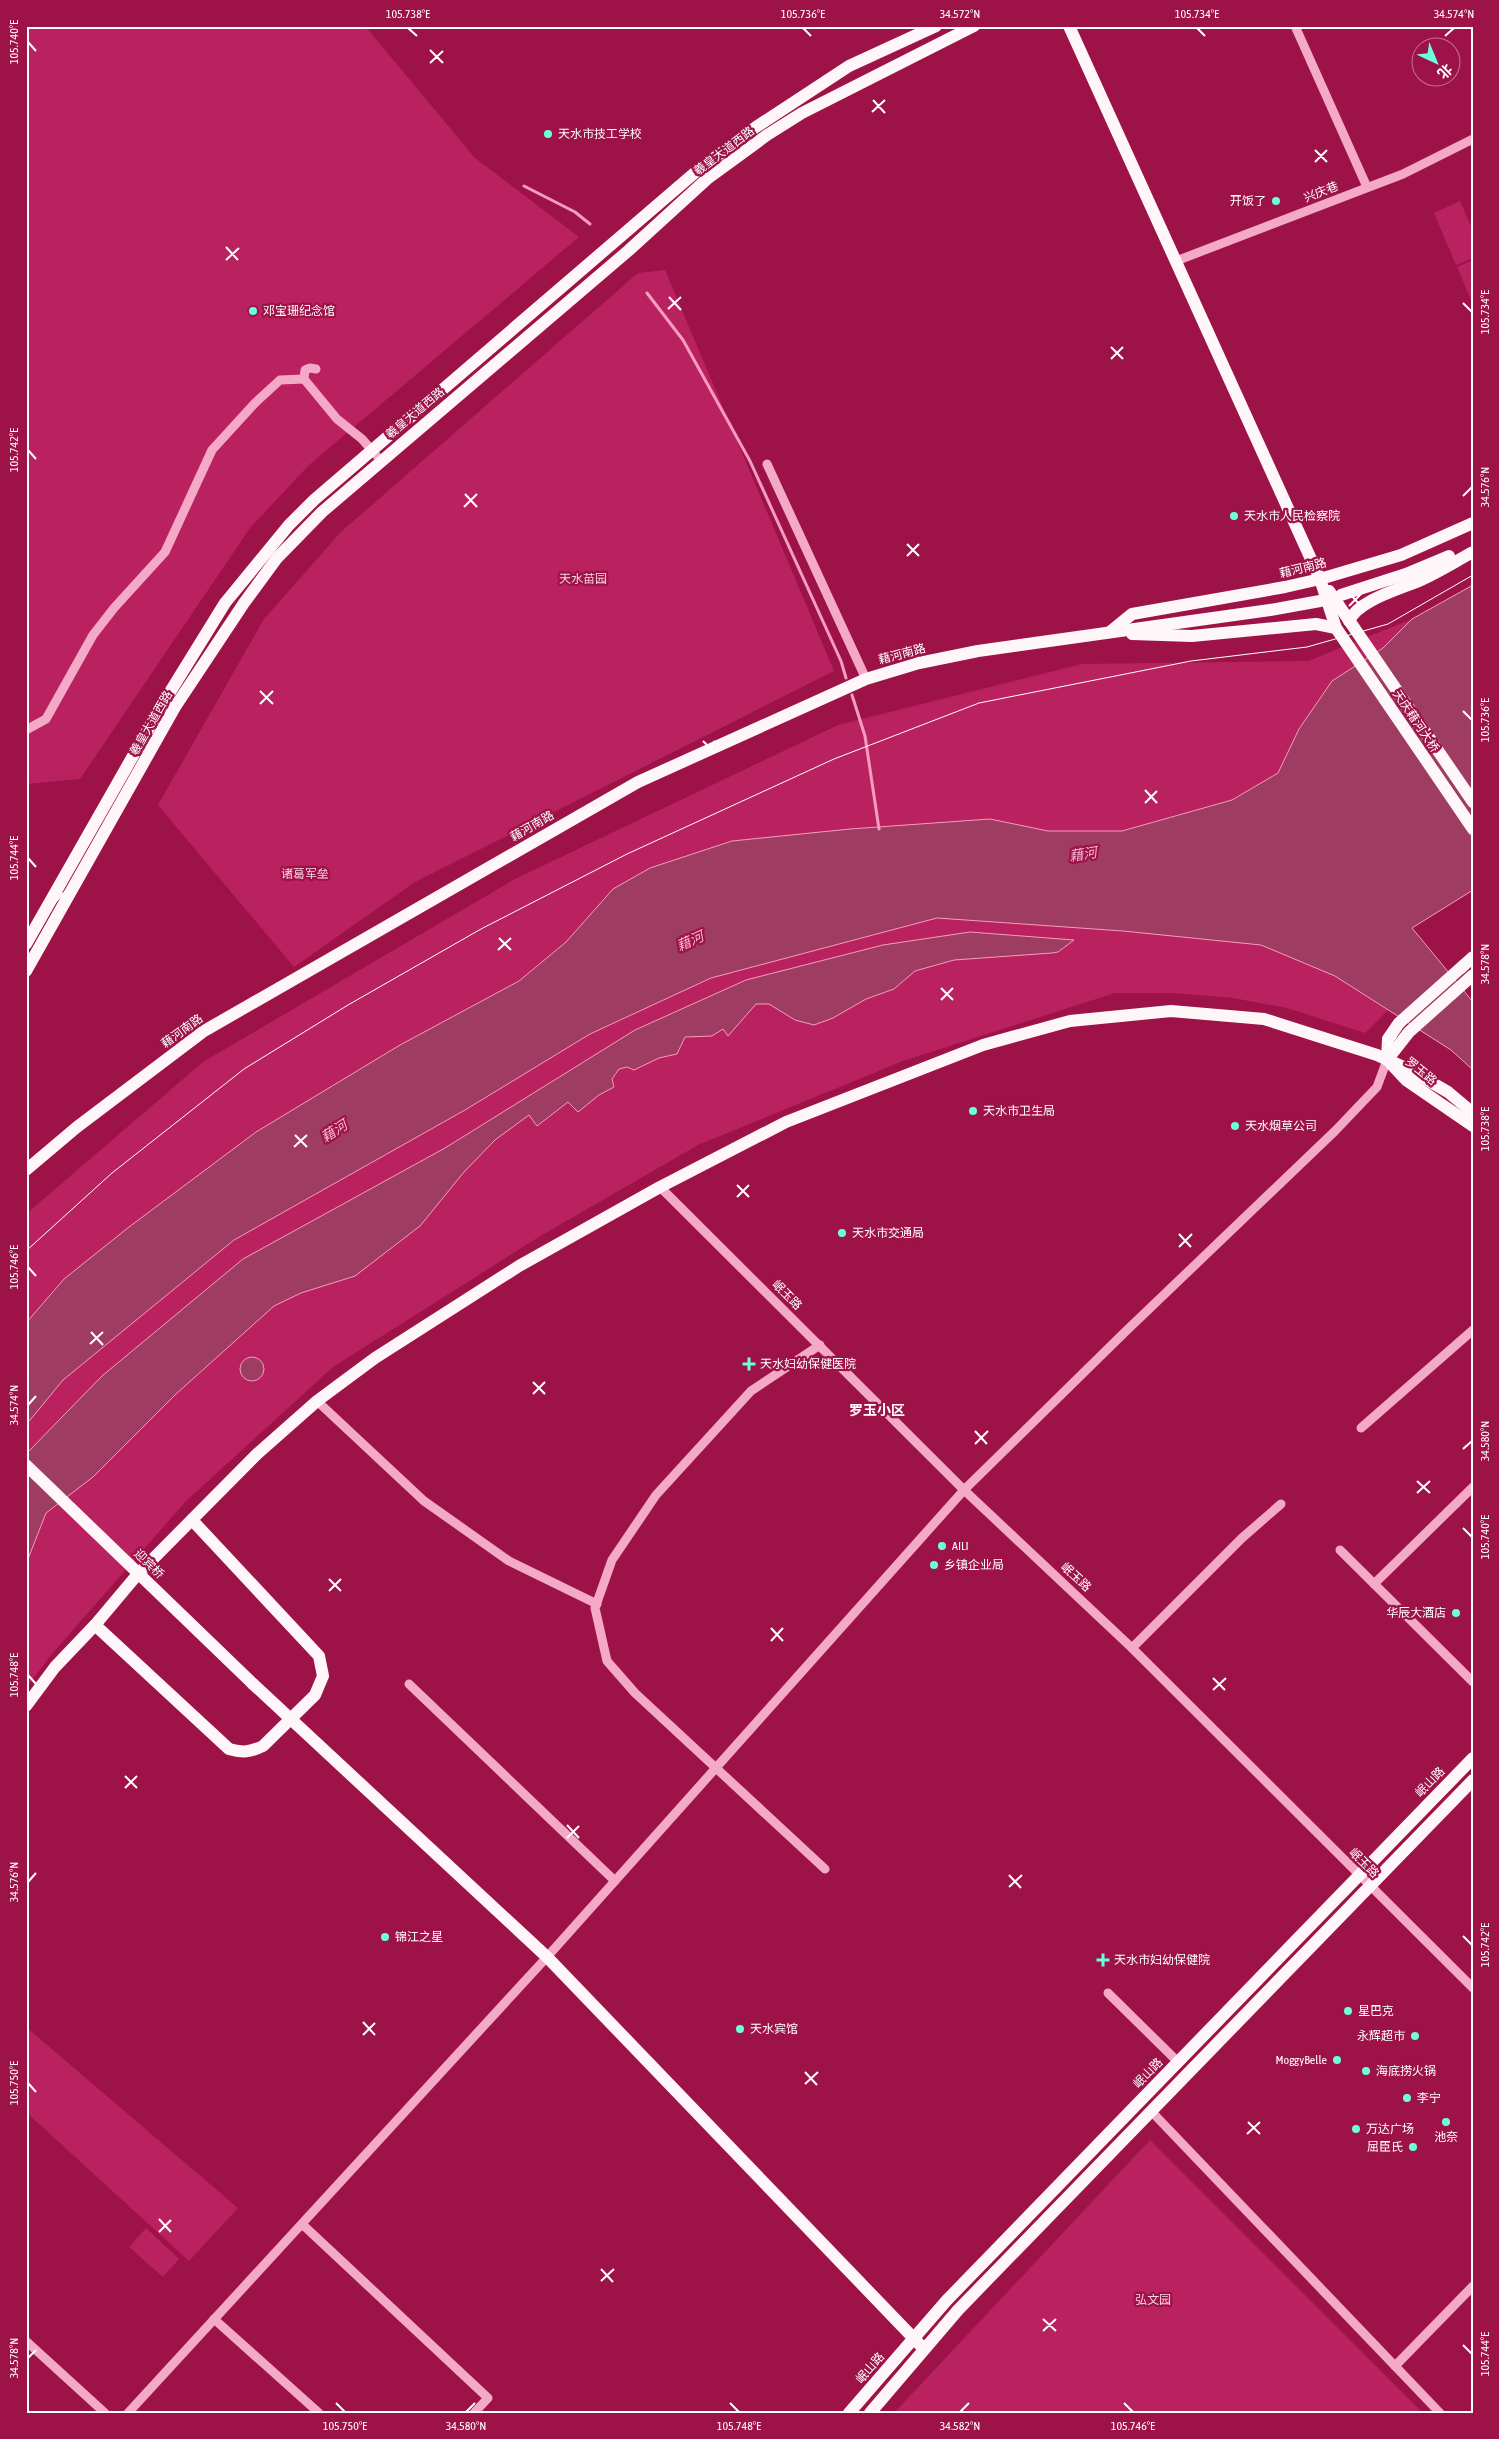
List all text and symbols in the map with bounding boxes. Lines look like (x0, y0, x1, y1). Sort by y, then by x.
text: 105.738°E (386, 7, 430, 21)
text: 105.736°E (781, 7, 825, 21)
text: 34.572°N (940, 7, 980, 21)
text: 105.734°E (1175, 7, 1219, 21)
text: 34.574°N (1434, 7, 1474, 21)
text: 105.740°E (7, 20, 21, 64)
north arrow (1412, 38, 1462, 88)
text: 北 (1434, 61, 1456, 82)
street label: 羲皇大道西路 (691, 124, 757, 178)
place label: 天水市技工学校 (558, 127, 642, 141)
marker: 天水市技工学校 (542, 128, 554, 140)
street label: 兴庆巷 (1302, 179, 1340, 205)
place label: 开饭了 (1230, 194, 1266, 208)
marker: 开饭了 (1270, 195, 1282, 207)
text: 105.734°E (1478, 290, 1492, 334)
place label: 邓宝珊纪念馆 (263, 304, 335, 318)
marker: 邓宝珊纪念馆 (247, 305, 259, 317)
street label: 羲皇大道西路 (383, 384, 447, 442)
text: 105.742°E (7, 428, 21, 472)
text: 34.576°N (1478, 467, 1492, 507)
place label: 天水市人民检察院 (1244, 509, 1340, 523)
marker: 天水市人民检察院 (1228, 510, 1240, 522)
street label: 藉河南路 (1278, 555, 1328, 581)
park label: 天水苗园 (559, 572, 607, 586)
street label: 藉河南路 (877, 641, 927, 667)
street label: 天庆藉河大桥 (1390, 687, 1442, 755)
street label: 羲皇大道西路 (127, 688, 175, 758)
text: 105.736°E (1478, 698, 1492, 742)
street label: 藉河南路 (508, 808, 556, 844)
text: 105.744°E (7, 836, 21, 880)
water label: 藉河 (1068, 843, 1101, 864)
park label: 诸葛军垒 (281, 867, 329, 881)
water label: 藉河 (674, 927, 709, 954)
text: 34.578°N (1478, 944, 1492, 984)
street label: 藉河南路 (158, 1011, 206, 1051)
street label: 罗玉路 (1403, 1054, 1439, 1088)
place label: 天水市卫生局 (983, 1104, 1055, 1118)
marker: 天水市卫生局 (967, 1105, 979, 1117)
text: 105.738°E (1478, 1107, 1492, 1151)
water label: 藉河 (318, 1115, 353, 1145)
place label: 天水烟草公司 (1245, 1119, 1317, 1133)
marker: 天水烟草公司 (1229, 1120, 1241, 1132)
place label: 天水市交通局 (852, 1226, 924, 1240)
marker: 天水市交通局 (836, 1227, 848, 1239)
text: 105.746°E (7, 1245, 21, 1289)
street label: 岷玉路 (769, 1277, 805, 1313)
marker: 天水妇幼保健医院 (742, 1357, 756, 1371)
place label: 天水妇幼保健医院 (760, 1357, 856, 1371)
text: 34.574°N (7, 1385, 21, 1425)
district label: 罗玉小区 (849, 1402, 905, 1418)
text: 34.580°N (1478, 1421, 1492, 1461)
text: 105.740°E (1478, 1515, 1492, 1559)
place label: AILI (952, 1539, 969, 1553)
marker: AILI (936, 1540, 948, 1552)
street label: 迎宾桥 (131, 1546, 167, 1582)
place label: 乡镇企业局 (944, 1558, 1004, 1572)
marker: 乡镇企业局 (928, 1559, 940, 1571)
street label: 岷玉路 (1058, 1560, 1094, 1594)
place label: 华辰大酒店 (1386, 1606, 1446, 1620)
marker: 华辰大酒店 (1450, 1607, 1462, 1619)
text: 105.748°E (7, 1653, 21, 1697)
street label: 岷山路 (1412, 1764, 1448, 1800)
street label: 岷玉路 (1346, 1845, 1382, 1881)
text: 34.576°N (7, 1862, 21, 1902)
text: 105.742°E (1478, 1923, 1492, 1967)
place label: 锦江之星 (395, 1930, 443, 1944)
marker: 锦江之星 (379, 1931, 391, 1943)
marker: 天水市妇幼保健院 (1096, 1953, 1110, 1967)
place label: 天水市妇幼保健院 (1114, 1953, 1210, 1967)
place label: 星巴克 (1358, 2004, 1394, 2018)
marker: 星巴克 (1342, 2005, 1354, 2017)
place label: 天水宾馆 (750, 2022, 798, 2036)
marker: 天水宾馆 (734, 2023, 746, 2035)
place label: 永辉超市 (1357, 2029, 1405, 2043)
marker: 永辉超市 (1409, 2030, 1421, 2042)
place label: MoggyBelle (1275, 2053, 1327, 2067)
marker: MoggyBelle (1331, 2054, 1343, 2066)
street label: 岷山路 (1130, 2055, 1166, 2091)
text: 105.750°E (7, 2061, 21, 2105)
place label: 海底捞火锅 (1376, 2064, 1436, 2078)
marker: 海底捞火锅 (1360, 2065, 1372, 2077)
place label: 李宁 (1417, 2091, 1441, 2105)
marker: 李宁 (1401, 2092, 1413, 2104)
marker: 池奈 (1440, 2116, 1452, 2128)
place label: 万达广场 (1366, 2122, 1414, 2136)
marker: 万达广场 (1350, 2123, 1362, 2135)
place label: 池奈 (1434, 2130, 1458, 2144)
place label: 屈臣氏 (1367, 2140, 1403, 2154)
marker: 屈臣氏 (1407, 2141, 1419, 2153)
park label: 弘文园 (1135, 2293, 1171, 2307)
text: 105.744°E (1478, 2332, 1492, 2376)
text: 34.578°N (7, 2338, 21, 2378)
street label: 岷山路 (853, 2350, 887, 2386)
text: 105.750°E (323, 2419, 367, 2433)
text: 34.580°N (446, 2419, 486, 2433)
text: 105.748°E (717, 2419, 761, 2433)
text: 34.582°N (940, 2419, 980, 2433)
text: 105.746°E (1111, 2419, 1155, 2433)

